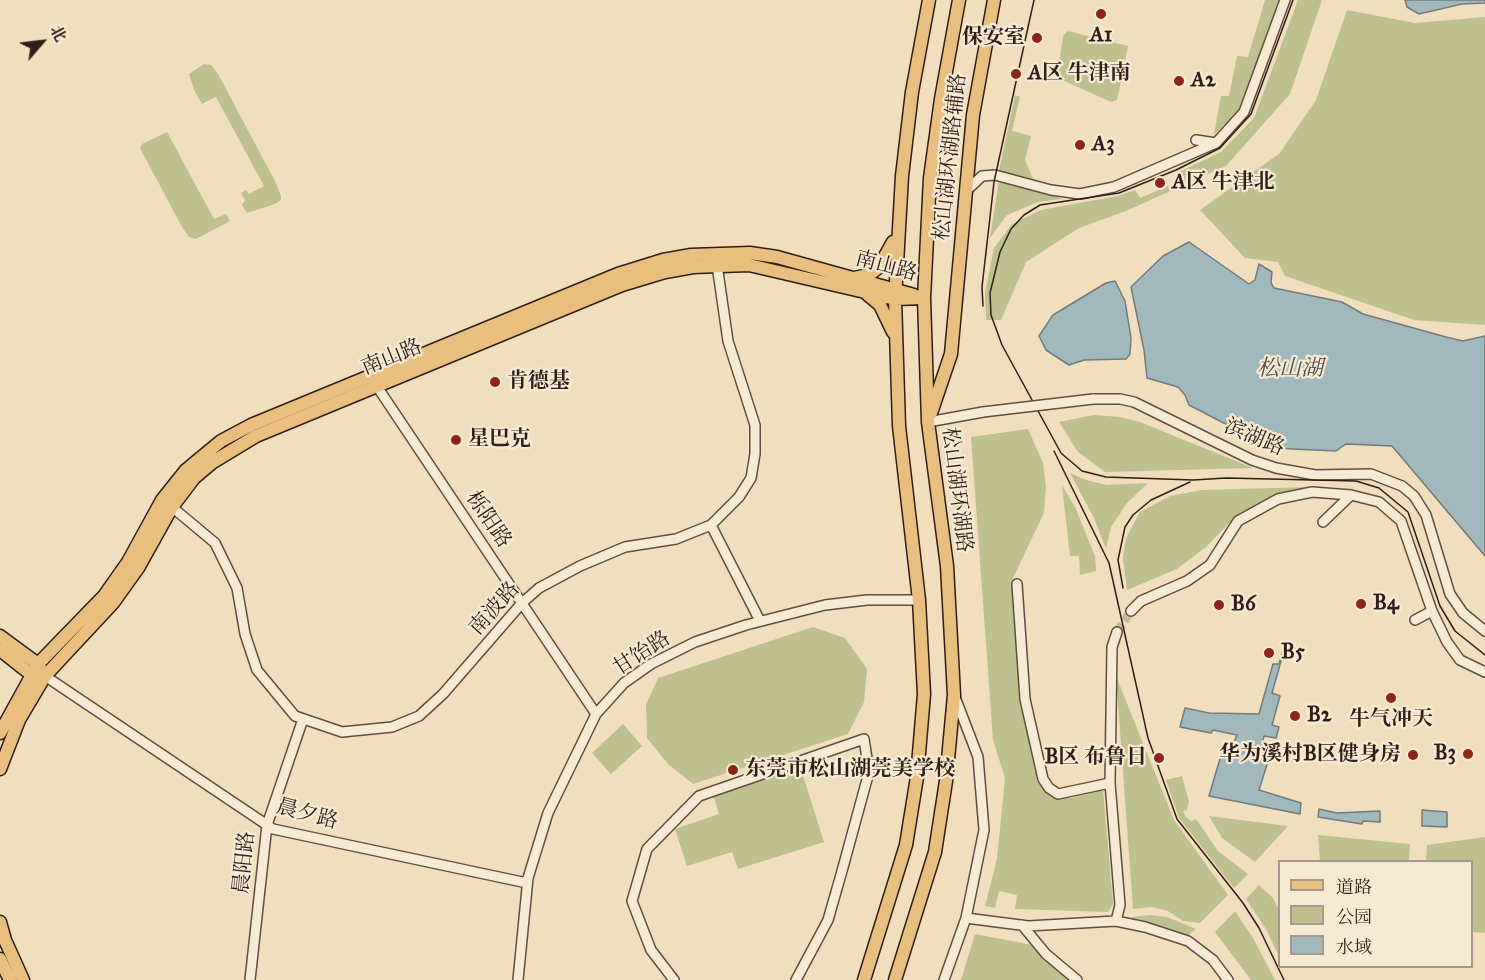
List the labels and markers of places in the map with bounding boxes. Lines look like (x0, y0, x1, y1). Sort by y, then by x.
marker: A1 (1094, 7, 1108, 21)
place label: A1 (1090, 23, 1112, 49)
place label: 保安室 (962, 25, 1025, 51)
marker: 保安室 (1030, 31, 1044, 45)
place label: A区 牛津南 (1028, 61, 1131, 87)
marker: A区 牛津南 (1009, 67, 1023, 81)
place label: A2 (1191, 68, 1215, 94)
marker: A2 (1172, 74, 1186, 88)
place label: A3 (1092, 132, 1115, 158)
marker: A3 (1073, 138, 1087, 152)
place label: A区 牛津北 (1172, 170, 1275, 196)
marker: A区 牛津北 (1153, 176, 1167, 190)
place label: 肯德基 (507, 369, 570, 395)
marker: 肯德基 (488, 375, 502, 389)
place label: 星巴克 (468, 427, 531, 453)
marker: 星巴克 (449, 433, 463, 447)
place label: B4 (1373, 591, 1399, 617)
place label: B6 (1231, 592, 1256, 618)
marker: B4 (1354, 597, 1368, 611)
marker: B6 (1212, 598, 1226, 612)
place label: B5 (1281, 640, 1305, 666)
marker: B5 (1262, 646, 1276, 660)
marker: 牛气冲天 (1384, 691, 1398, 705)
place label: B2 (1307, 703, 1331, 729)
place label: 牛气冲天 (1349, 707, 1433, 733)
marker: B2 (1288, 709, 1302, 723)
place label: B3 (1434, 741, 1456, 767)
place label: 华为溪村B区健身房 (1219, 742, 1401, 768)
place label: B区 布鲁日 (1045, 745, 1147, 771)
marker: B3 (1461, 747, 1475, 761)
marker: 华为溪村B区健身房 (1406, 748, 1420, 762)
marker: B区 布鲁日 (1152, 751, 1166, 765)
place label: 东莞市松山湖莞美学校 (745, 757, 955, 783)
marker: 东莞市松山湖莞美学校 (726, 763, 740, 777)

